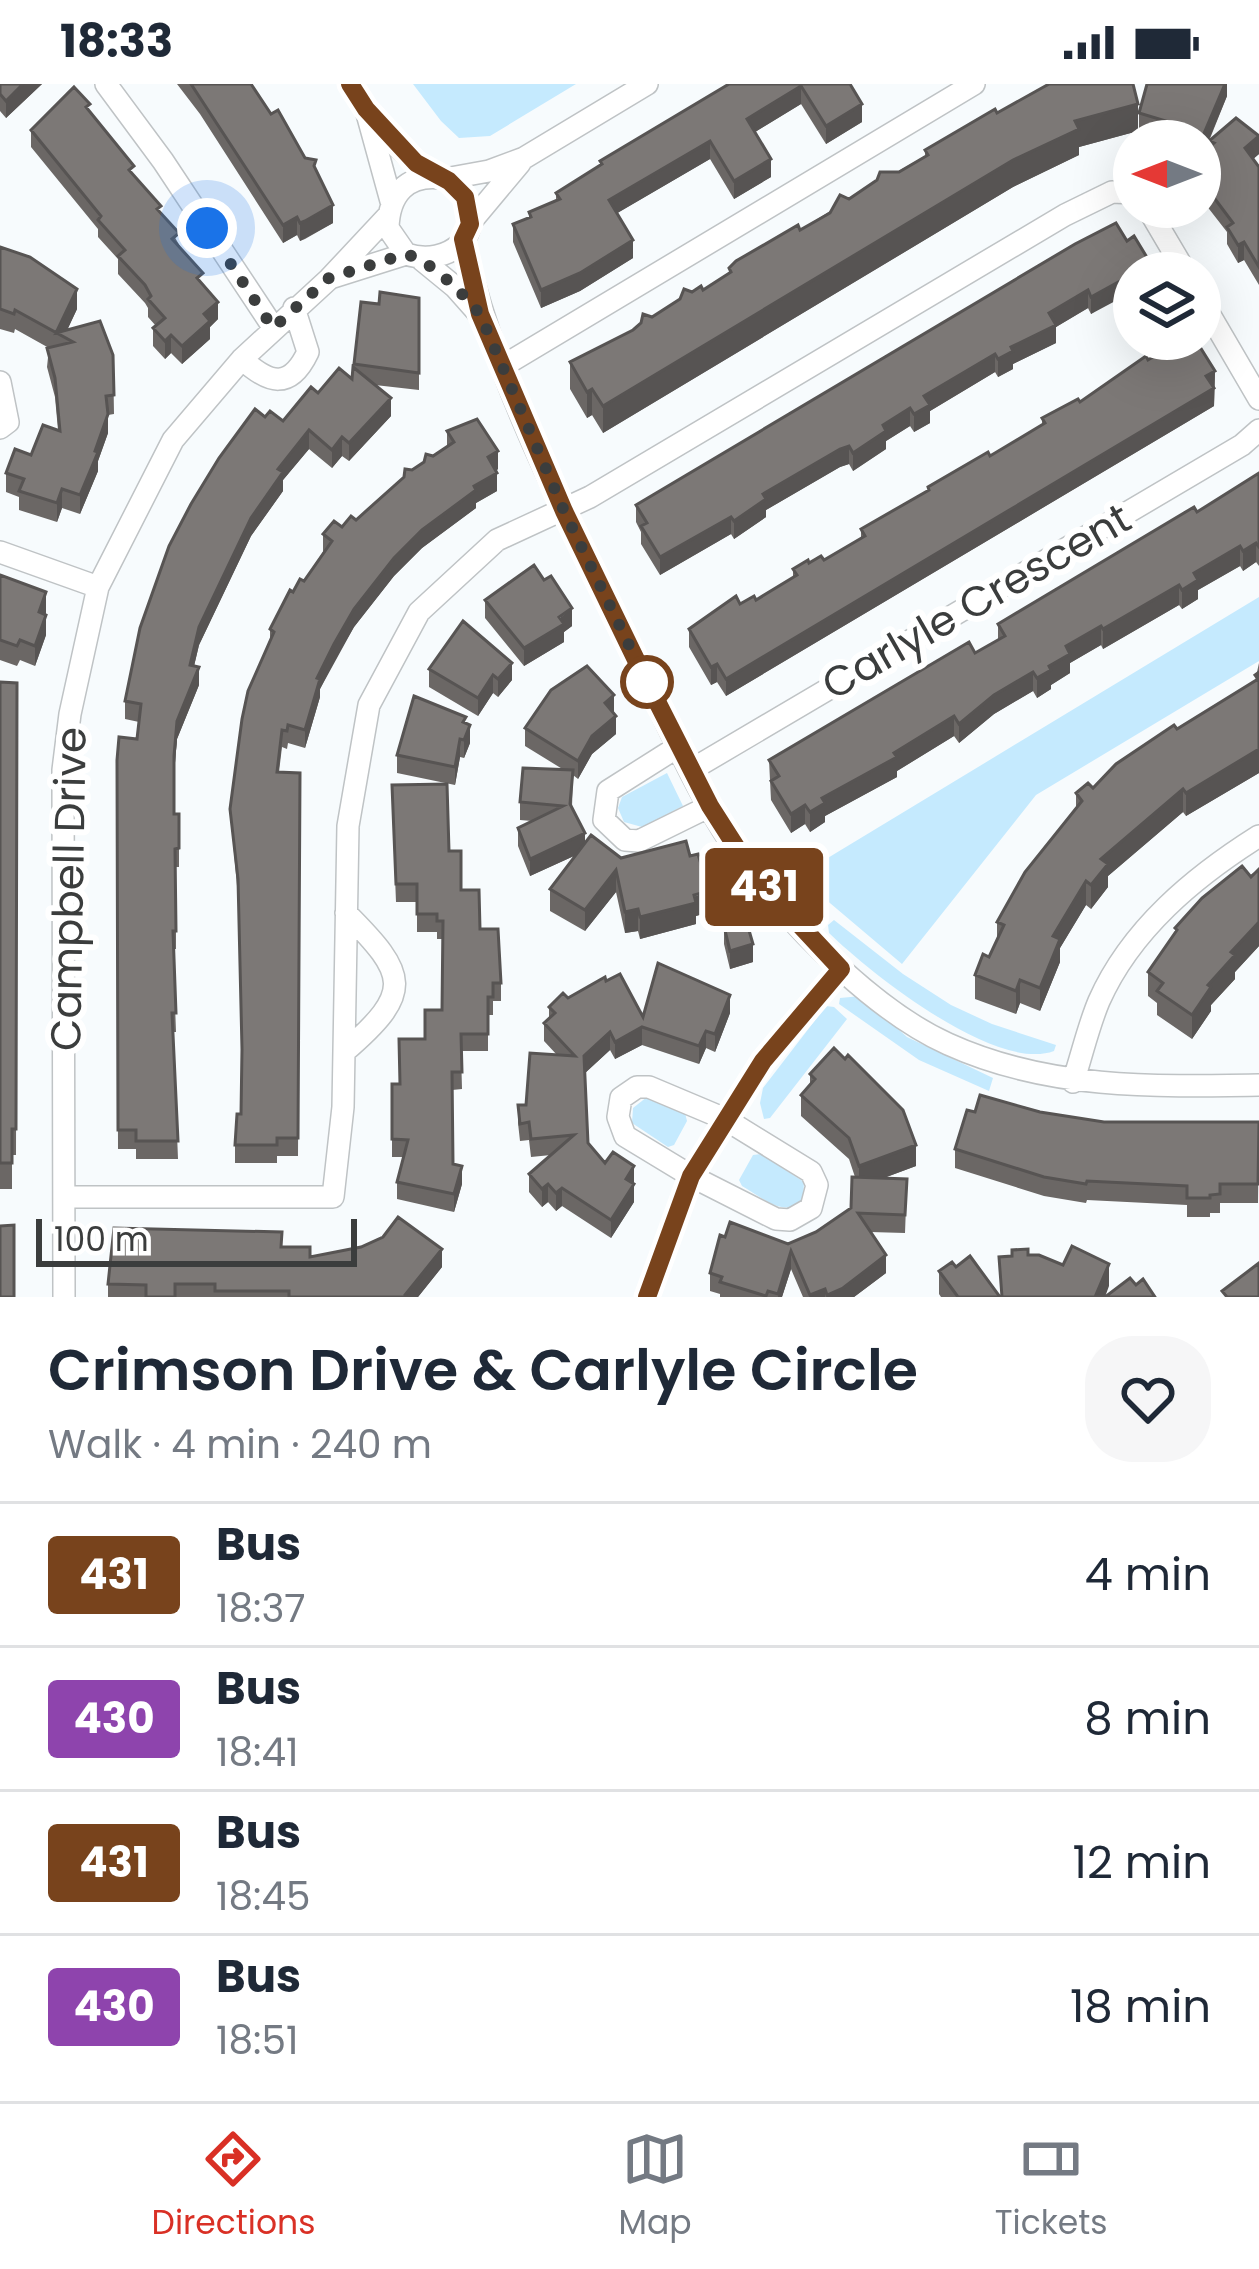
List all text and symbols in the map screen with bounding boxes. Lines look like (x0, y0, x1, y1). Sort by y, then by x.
text: 18:33 (60, 10, 173, 73)
north arrow (1113, 120, 1221, 228)
map controls (1113, 120, 1221, 360)
your location (177, 198, 237, 258)
button: layers (1113, 252, 1221, 360)
street label: Carlyle Crescent (811, 489, 1142, 714)
unlabelled marker (622, 657, 672, 707)
street label: Campbell Drive (36, 726, 101, 1052)
line badge: 431 (695, 848, 833, 926)
text: 431 (729, 857, 799, 916)
scale bar (36, 1213, 357, 1266)
text: 100 m (54, 1216, 149, 1263)
text: Crimson Drive & Carlyle Circle (48, 1330, 918, 1410)
button: heart (1085, 1336, 1211, 1462)
text: Walk · 4 min · 240 m (48, 1417, 432, 1472)
text: Bus (216, 1513, 301, 1576)
text: 4 min (1084, 1543, 1211, 1606)
text: 431 (79, 1545, 149, 1604)
text: 18:37 (216, 1581, 306, 1636)
text: Bus (216, 1657, 301, 1720)
text: 8 min (1084, 1687, 1211, 1750)
text: 430 (73, 1689, 155, 1748)
text: 18:41 (216, 1725, 298, 1780)
text: Bus (216, 1801, 301, 1864)
text: 12 min (1072, 1831, 1211, 1894)
text: 431 (79, 1833, 149, 1892)
text: 18:45 (216, 1869, 310, 1924)
text: Bus (216, 1945, 301, 2008)
text: 18 min (1070, 1975, 1211, 2038)
text: 430 (73, 1977, 155, 2036)
text: 18:51 (216, 2013, 298, 2068)
tab: Directions (152, 2126, 315, 2248)
tab: Map (619, 2126, 692, 2248)
tab: Tickets (995, 2126, 1107, 2248)

